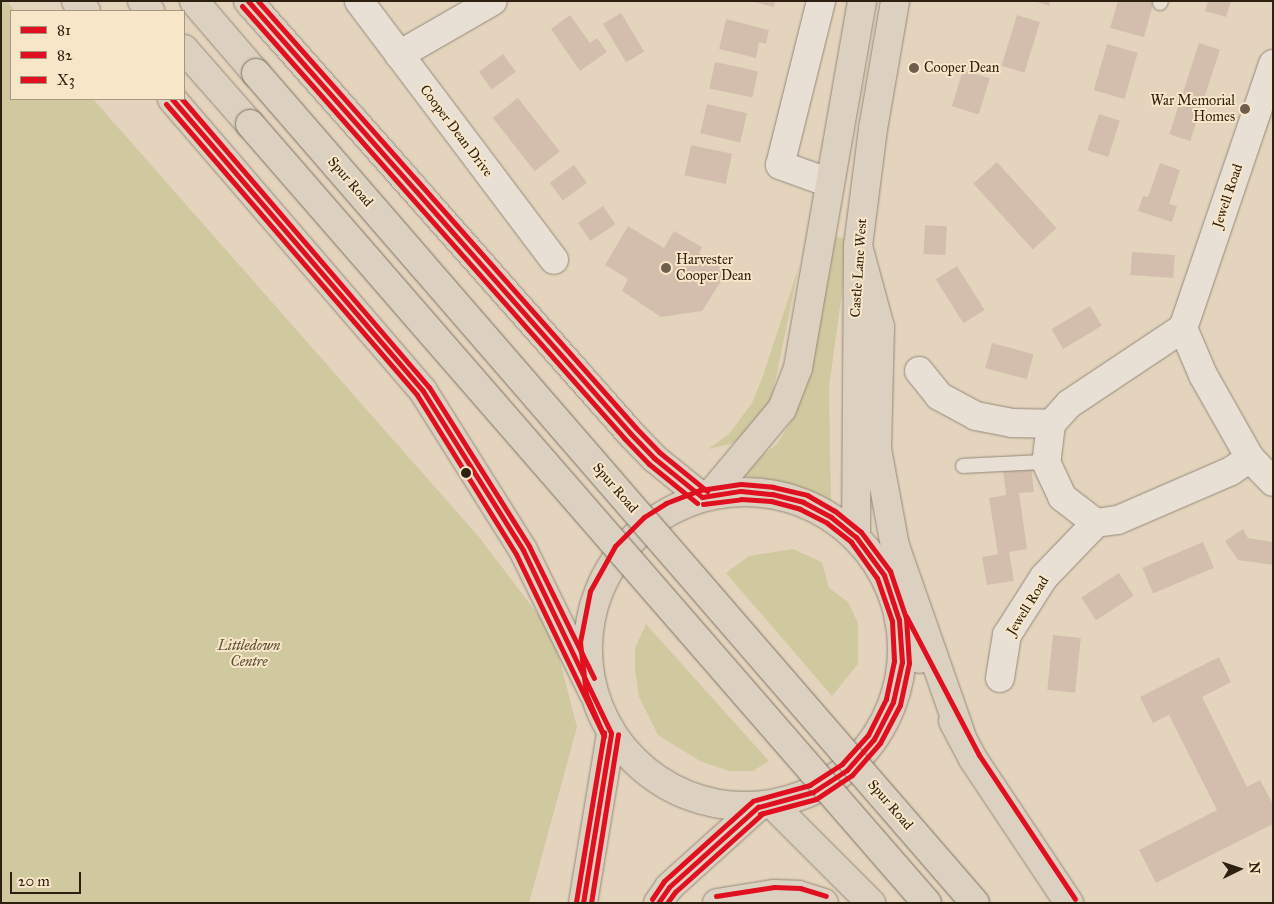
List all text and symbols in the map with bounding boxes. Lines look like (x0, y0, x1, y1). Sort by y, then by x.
legend (10, 10, 185, 100)
text: 81 (57, 21, 71, 39)
text: 82 (57, 46, 72, 64)
place label: Cooper Dean (924, 60, 999, 76)
marker: Cooper Dean (908, 62, 920, 74)
text: X3 (57, 71, 75, 89)
street label: Cooper Dean Drive (416, 82, 496, 180)
place label: War Memorial Homes (1150, 93, 1235, 125)
marker: War Memorial Homes (1239, 103, 1251, 115)
street label: Spur Road (324, 154, 376, 210)
street label: Jewell Road (1209, 162, 1247, 230)
street label: Castle Lane West (847, 218, 871, 318)
place label: Harvester Cooper Dean (676, 252, 751, 284)
marker: Harvester Cooper Dean (660, 262, 672, 274)
street label: Spur Road (589, 460, 641, 516)
unlabelled marker (461, 468, 471, 478)
street label: Jewell Road (1003, 573, 1053, 639)
park label: Littledown Centre (218, 638, 280, 670)
street label: Spur Road (864, 777, 916, 833)
north arrow (1214, 844, 1264, 894)
text: N (1246, 861, 1263, 874)
scale bar (12, 862, 84, 894)
text: 20 m (18, 872, 50, 890)

